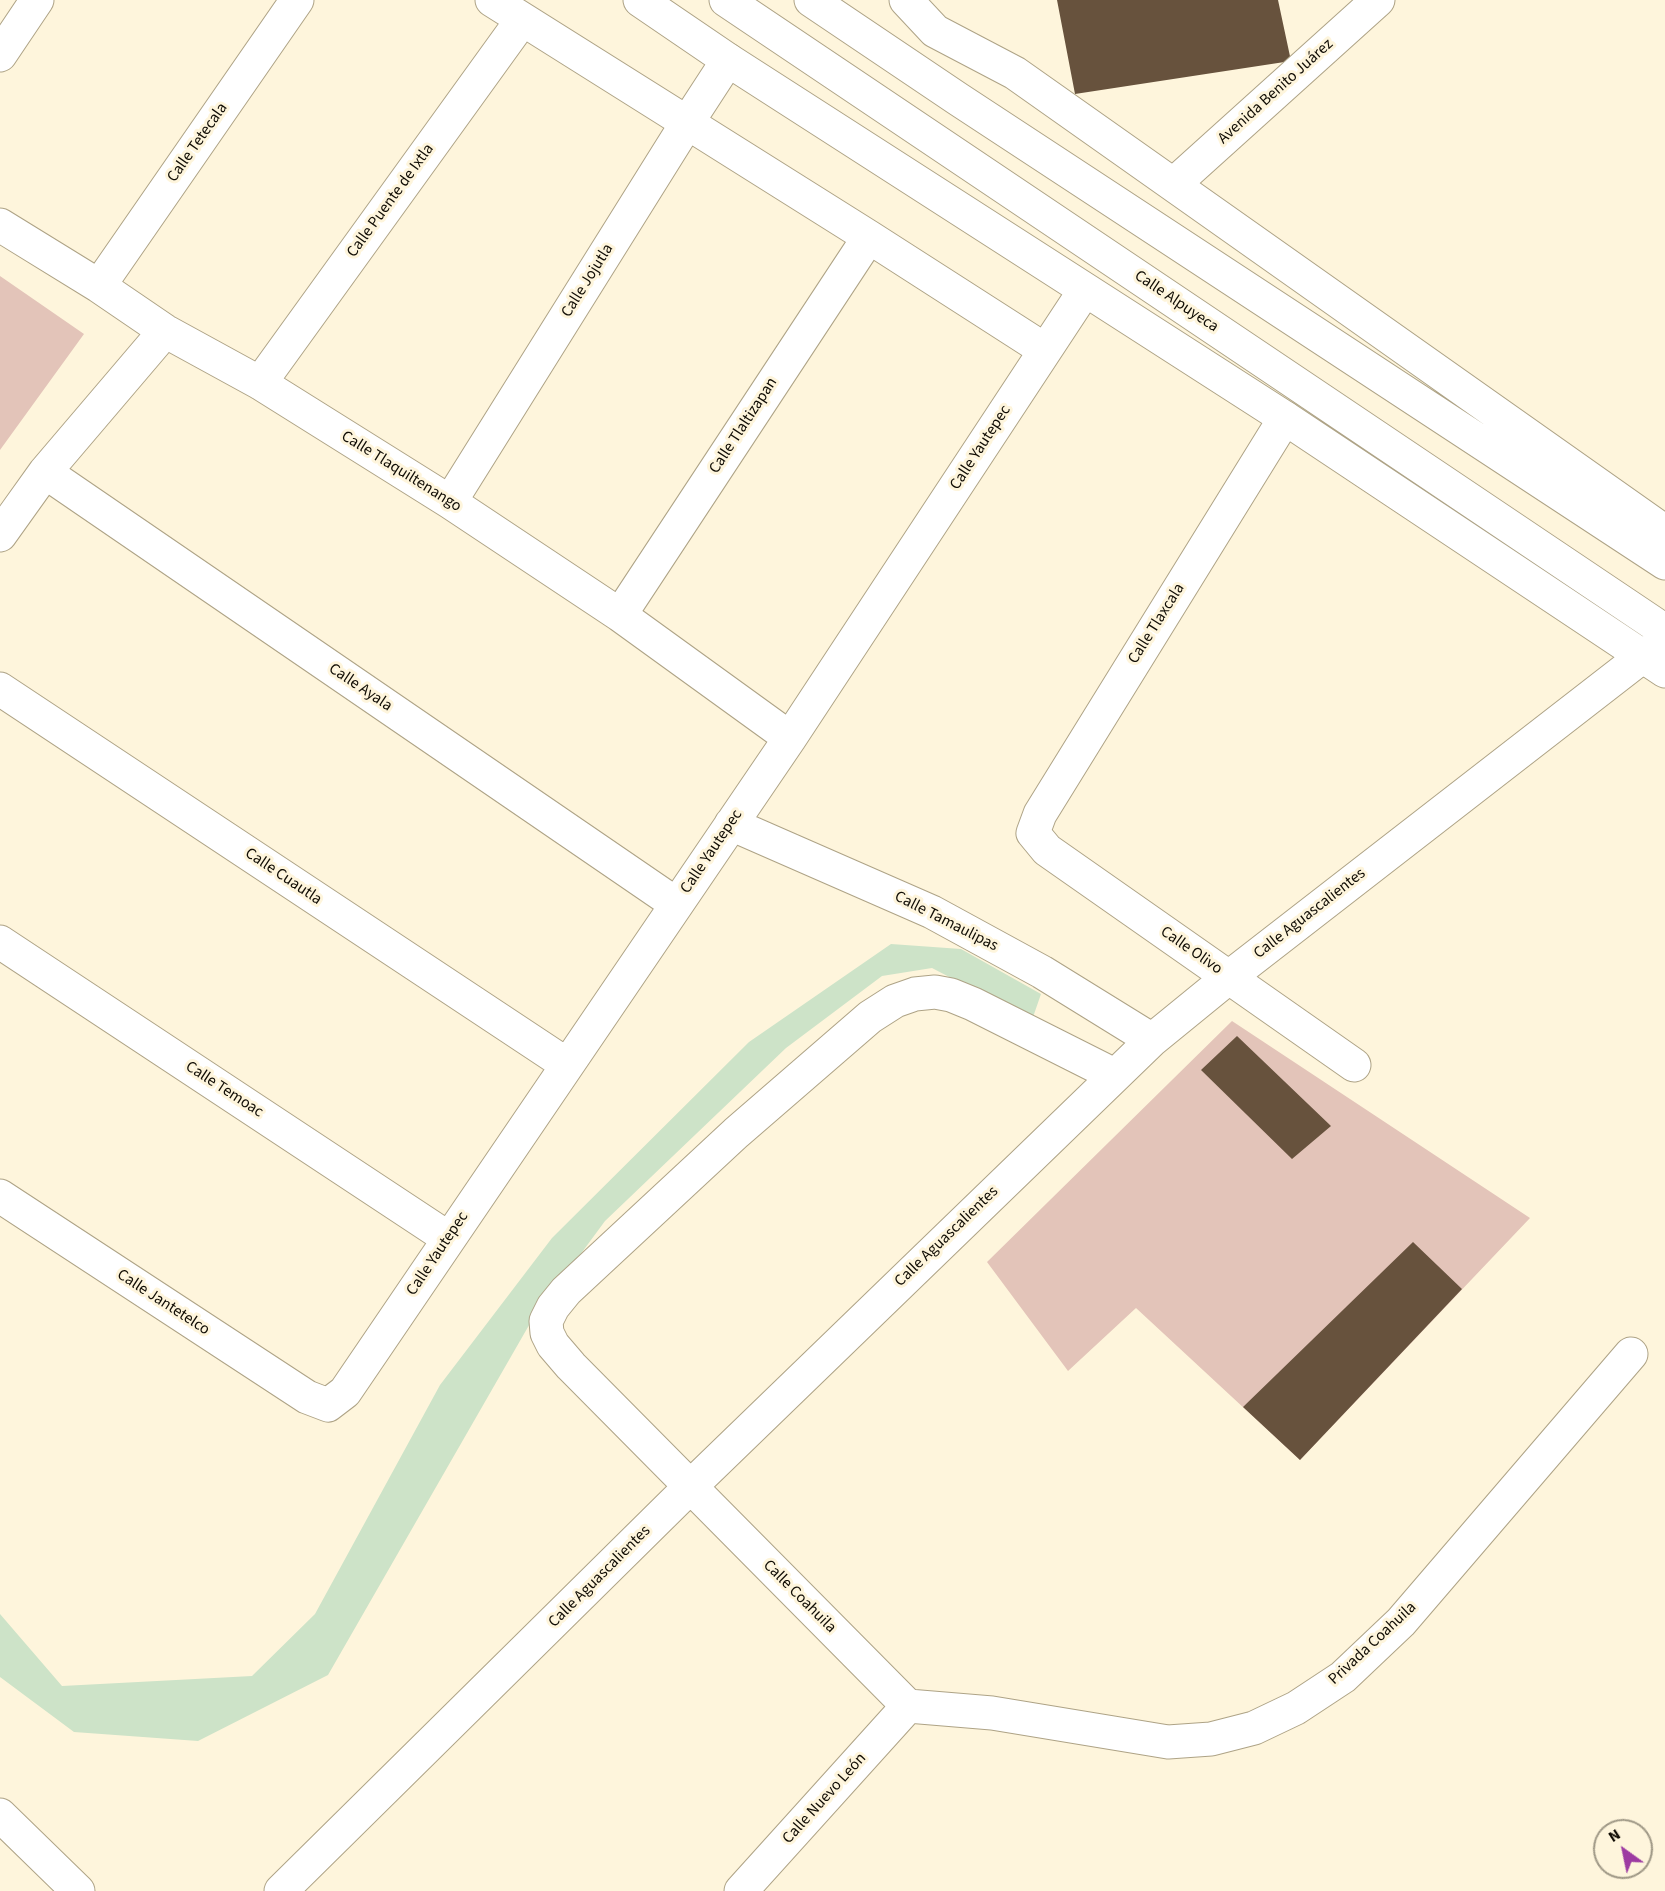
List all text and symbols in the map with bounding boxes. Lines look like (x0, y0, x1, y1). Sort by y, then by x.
street label: Avenida Benito Juárez (1214, 35, 1338, 149)
street label: Calle Tetecala (164, 100, 232, 186)
street label: Calle Puente de Ixtla (343, 140, 439, 262)
street label: Calle Jojutla (558, 241, 618, 321)
street label: Calle Alpuyeca (1130, 267, 1222, 337)
street label: Calle Tlaltizapan (706, 374, 782, 478)
street label: Calle Yautepec (947, 402, 1015, 494)
street label: Calle Tlaquiltenango (337, 427, 465, 517)
street label: Calle Tlaxcala (1125, 580, 1189, 668)
street label: Calle Ayala (325, 660, 395, 716)
street label: Calle Yautepec (677, 806, 747, 898)
street label: Calle Cuautla (241, 844, 325, 910)
street label: Calle Aguascalientes (1250, 864, 1370, 964)
street label: Calle Tamaulipas (891, 888, 1001, 956)
street label: Calle Olivo (1156, 923, 1226, 979)
street label: Calle Temoac (181, 1058, 267, 1122)
street label: Calle Aguascalientes (891, 1183, 1003, 1291)
street label: Calle Yautepec (403, 1208, 473, 1300)
street label: Calle Jantetelco (113, 1266, 213, 1340)
street label: Calle Aguascalientes (545, 1522, 655, 1632)
street label: Calle Coahuila (758, 1556, 840, 1638)
street label: Privada Coahuila (1325, 1598, 1421, 1690)
street label: Calle Nuevo León (779, 1750, 871, 1848)
north arrow (1593, 1819, 1653, 1879)
text: N (1604, 1823, 1625, 1848)

